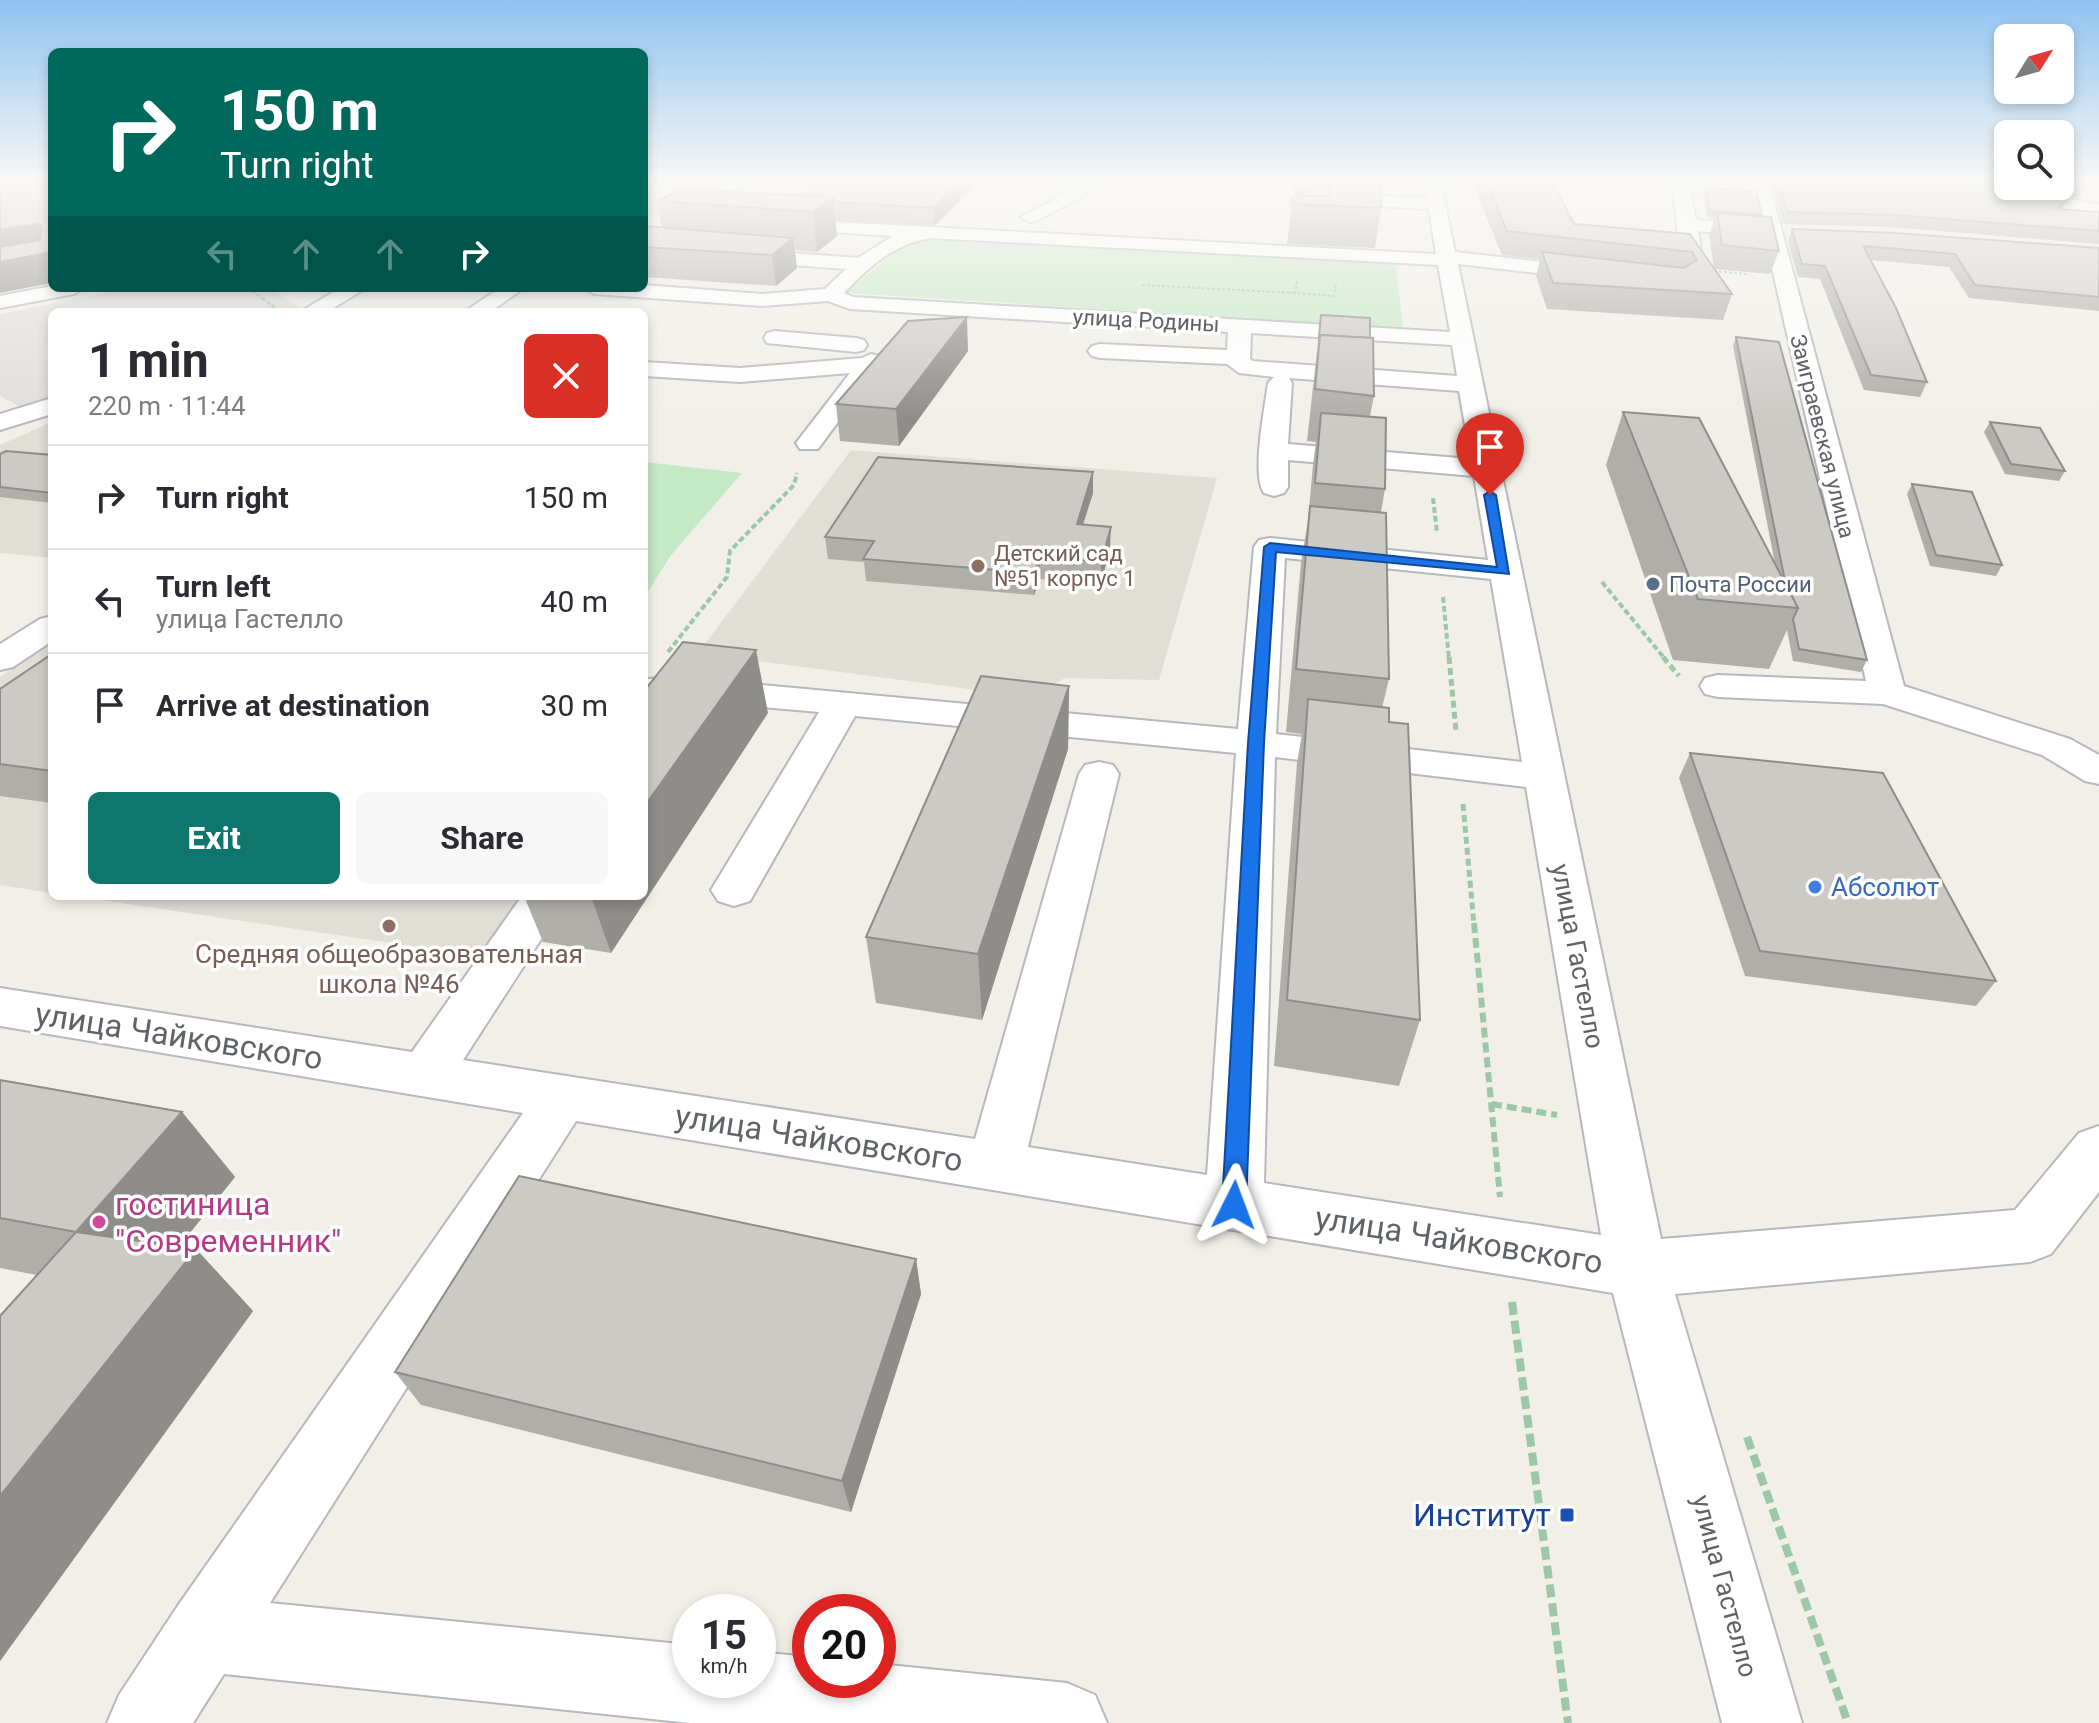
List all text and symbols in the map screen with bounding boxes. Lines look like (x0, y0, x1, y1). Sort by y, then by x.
north arrow (1994, 24, 2074, 104)
map controls (1994, 24, 2074, 200)
text: 150 m (220, 78, 379, 144)
icon: right (88, 80, 192, 184)
button: search (1994, 120, 2074, 200)
text: Turn right (220, 145, 373, 187)
icon: left (200, 232, 244, 276)
icon: ahead (284, 232, 328, 276)
icon: ahead (368, 232, 412, 276)
icon: right (452, 232, 496, 276)
street label: улица Родины (1072, 304, 1220, 337)
text: 1 min (88, 332, 209, 389)
street label: Заиграевская улица (1785, 332, 1860, 540)
button: close (524, 334, 608, 418)
text: 220 m · 11:44 (88, 391, 246, 421)
pin (1456, 413, 1524, 495)
icon: arrive (1468, 425, 1512, 469)
icon: right (88, 475, 132, 519)
text: Turn right (156, 480, 289, 515)
text: 150 m (524, 480, 608, 515)
place label: Детский сад №51 корпус 1 (994, 541, 1136, 591)
marker: Детский сад №51 корпус 1 (969, 557, 987, 575)
text: Turn left (156, 569, 271, 604)
place label: Почта России (1669, 572, 1812, 597)
marker: Почта России (1644, 575, 1662, 593)
icon: left (88, 579, 132, 623)
text: 40 m (541, 584, 608, 619)
text: улица Гастелло (156, 604, 344, 634)
icon: arrive (88, 683, 132, 727)
text: Arrive at destination (156, 688, 430, 723)
text: 30 m (541, 688, 608, 723)
button: Exit (88, 792, 340, 884)
button: Share (356, 792, 608, 884)
street label: улица Гастелло (1545, 861, 1611, 1051)
place label: Абсолют (1831, 872, 1939, 902)
marker: Абсолют (1806, 878, 1824, 896)
marker: Средняя общеобразовательная школа №46 (380, 917, 398, 935)
place label: Средняя общеобразовательная школа №46 (195, 939, 583, 999)
street label: улица Чайковского (33, 995, 325, 1077)
street label: улица Чайковского (673, 1097, 965, 1179)
position arrow (1192, 1163, 1276, 1247)
place label: гостиница "Современник" (115, 1185, 341, 1260)
street label: улица Чайковского (1313, 1199, 1605, 1281)
marker: гостиница "Современник" (90, 1213, 108, 1231)
street label: улица Гастелло (1686, 1492, 1764, 1680)
place label: Институт (1413, 1496, 1551, 1534)
marker: Институт (1558, 1506, 1576, 1524)
speed limit sign: 20 (792, 1594, 896, 1698)
text: 15 (701, 1612, 747, 1659)
text: km/h (701, 1654, 747, 1678)

